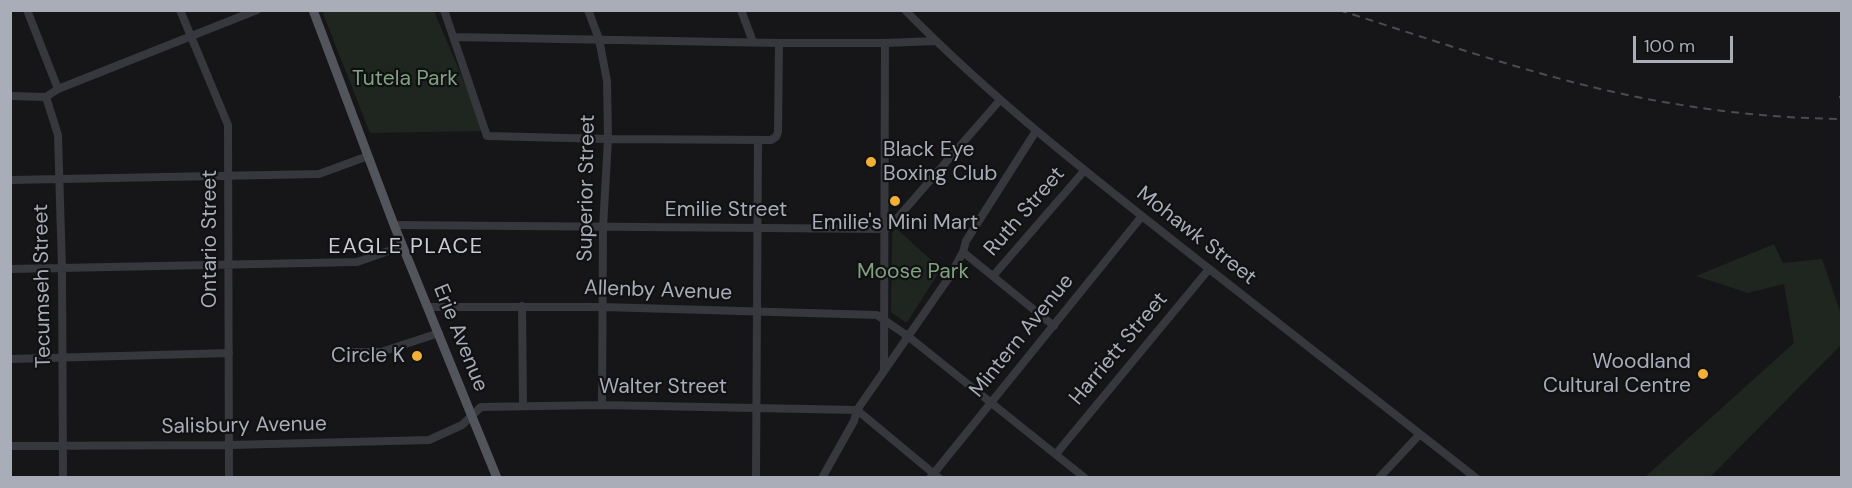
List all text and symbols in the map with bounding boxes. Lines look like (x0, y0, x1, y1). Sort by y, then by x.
scale bar (1636, 24, 1736, 62)
text: 100 m (1644, 34, 1695, 58)
park label: Tutela Park (352, 66, 458, 92)
street label: Superior Street (573, 114, 601, 262)
place label: Black Eye Boxing Club (883, 137, 997, 187)
marker: Black Eye Boxing Club (864, 155, 878, 169)
street label: Ruth Street (979, 162, 1071, 262)
street label: Ontario Street (197, 170, 223, 308)
street label: Mohawk Street (1131, 181, 1261, 291)
marker: Emilie's Mini Mart (888, 194, 902, 208)
street label: Emilie Street (665, 197, 787, 223)
street label: Tecumseh Street (29, 204, 57, 368)
place label: Emilie's Mini Mart (812, 210, 978, 236)
district label: EAGLE PLACE (328, 234, 484, 260)
park label: Moose Park (857, 259, 969, 285)
street label: Mintern Avenue (965, 269, 1079, 403)
street label: Allenby Avenue (583, 276, 733, 306)
street label: Erie Avenue (427, 281, 493, 395)
street label: Harriett Street (1065, 287, 1173, 411)
place label: Circle K (331, 343, 405, 369)
marker: Circle K (410, 349, 424, 363)
place label: Woodland Cultural Centre (1543, 349, 1691, 399)
marker: Woodland Cultural Centre (1696, 367, 1710, 381)
street label: Walter Street (599, 374, 727, 400)
street label: Salisbury Avenue (161, 412, 327, 440)

